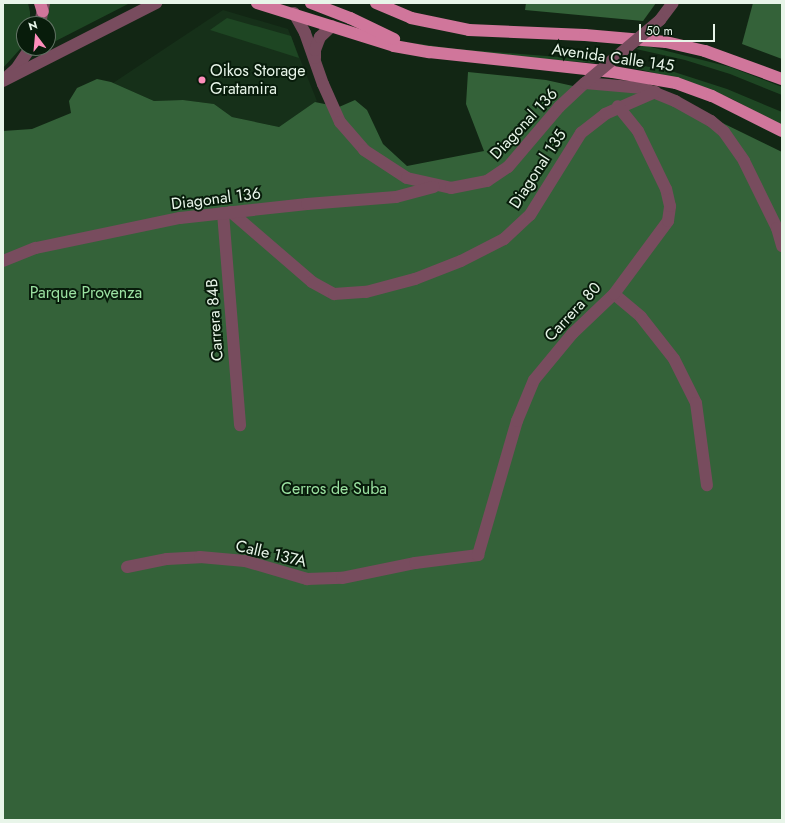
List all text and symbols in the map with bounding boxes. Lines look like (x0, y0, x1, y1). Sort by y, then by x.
north arrow (16, 16, 56, 56)
scale bar (641, 16, 717, 42)
text: N (27, 17, 39, 34)
text: 50 m (646, 22, 673, 40)
street label: Avenida Calle 145 (550, 40, 676, 76)
place label: Oikos Storage Gratamira (210, 61, 305, 99)
marker: Oikos Storage Gratamira (197, 75, 207, 85)
street label: Diagonal 136 (486, 84, 562, 164)
street label: Diagonal 135 (505, 126, 571, 212)
street label: Diagonal 136 (170, 184, 262, 214)
street label: Carrera 84B (203, 278, 227, 362)
street label: Carrera 80 (541, 278, 605, 346)
park label: Parque Provenza (30, 283, 142, 303)
park label: Cerros de Suba (281, 479, 387, 499)
street label: Calle 137A (234, 537, 308, 571)

